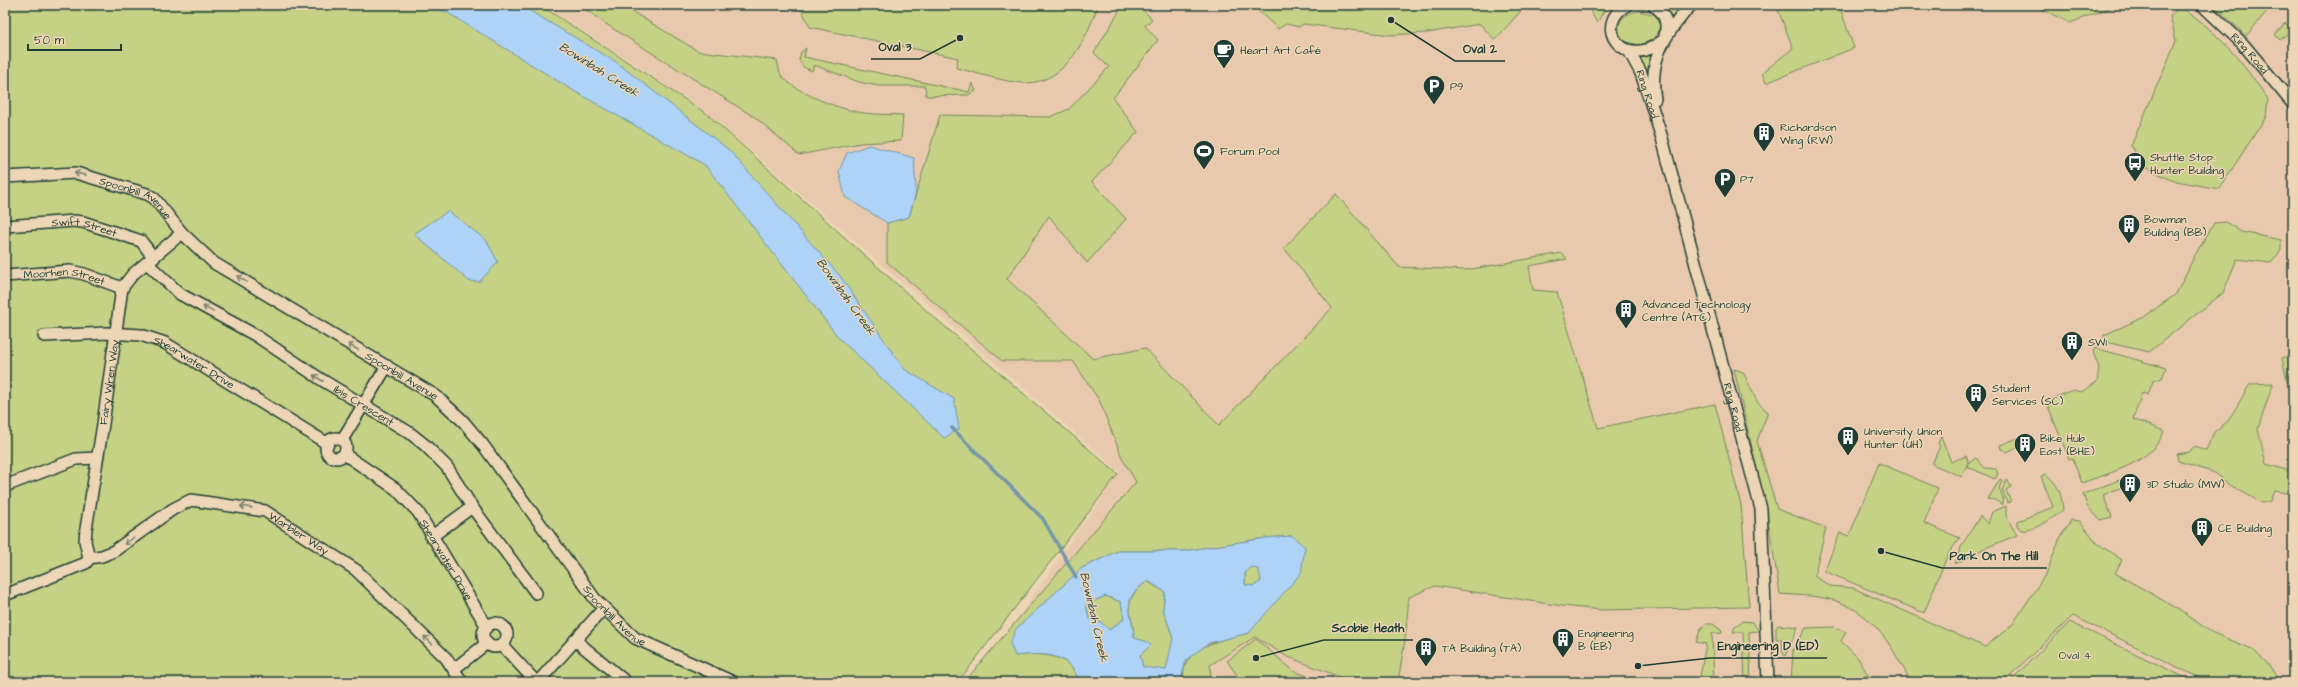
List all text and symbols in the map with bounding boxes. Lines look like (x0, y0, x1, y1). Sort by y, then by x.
scale bar (28, 26, 121, 52)
street label: Ring Road (2228, 29, 2272, 77)
text: 50 m (34, 32, 65, 49)
callout: Oval 3 (871, 35, 920, 59)
cafe icon: Heart Art Café (1211, 37, 1237, 70)
callout: Oval 2 (1455, 37, 1505, 61)
water label: Bowinbah Creek (556, 38, 643, 102)
text: Oval 3 (878, 39, 912, 56)
text: Oval 2 (1463, 41, 1497, 58)
place label: Heart Art Café (1240, 43, 1321, 58)
street label: Ring Road (1633, 68, 1663, 120)
parking icon: P9 (1421, 73, 1447, 106)
place label: P9 (1450, 79, 1463, 94)
building icon: Richardson Wing (RW) (1751, 120, 1777, 153)
place label: Richardson Wing (RW) (1780, 120, 1837, 149)
sports icon: Forum Pool (1191, 138, 1217, 171)
place label: Forum Pool (1220, 144, 1280, 159)
bus stop icon: Shuttle Stop: Hunter Building (2122, 150, 2148, 183)
place label: Shuttle Stop: Hunter Building (2150, 150, 2224, 179)
parking icon: P7 (1712, 166, 1738, 199)
one-way arrow (74, 170, 87, 178)
place label: P7 (1740, 172, 1754, 187)
street label: Spoonbill Avenue (97, 173, 176, 222)
building icon: Bowman Building (BB) (2116, 212, 2142, 245)
place label: Bowman Building (BB) (2144, 212, 2207, 241)
street label: Swift Street (51, 213, 119, 240)
water label: Bowinbah Creek (812, 255, 880, 340)
street label: Moorhen Street (23, 263, 108, 289)
one-way arrow (236, 275, 248, 283)
building icon: Advanced Technology Centre (ATC) (1613, 297, 1639, 330)
place label: Advanced Technology Centre (ATC) (1642, 297, 1751, 325)
one-way arrow (202, 305, 214, 312)
building icon: SW1 (2059, 329, 2085, 362)
street label: Shearwater Drive (152, 332, 238, 392)
place label: SW1 (2088, 335, 2107, 350)
street label: Fairy Wren Way (95, 339, 123, 426)
one-way arrow (347, 342, 359, 350)
street label: Spoonbill Avenue (363, 348, 441, 403)
one-way arrow (312, 373, 324, 381)
street label: Ibis Crescent (331, 381, 397, 429)
street label: Ring Road (1720, 381, 1748, 434)
building icon: Student Services (SC) (1963, 381, 1989, 414)
place label: Student Services (SC) (1992, 381, 2063, 409)
building icon: University Union Hunter (UH) (1835, 424, 1861, 457)
place label: University Union Hunter (UH) (1864, 424, 1943, 452)
building icon: Bike Hub East (BHE) (2012, 431, 2038, 464)
place label: Bike Hub East (BHE) (2040, 431, 2095, 459)
building icon: 3D Studio (MW) (2117, 471, 2143, 504)
place label: 3D Studio (MW) (2146, 477, 2225, 492)
one-way arrow (240, 503, 253, 511)
street label: Warbler Way (266, 508, 332, 559)
building icon: CE Building (2189, 515, 2215, 548)
street label: Shearwater Drive (416, 516, 477, 603)
place label: CE Building (2218, 521, 2272, 537)
one-way arrow (124, 537, 135, 545)
callout: Park On The Hill (1942, 544, 2047, 568)
text: Park On The Hill (1950, 548, 2039, 565)
water label: Bowinbah Creek (1075, 570, 1113, 664)
street label: Spoonbill Avenue (580, 582, 648, 649)
callout: Scobie Heath (1324, 616, 1413, 640)
text: Scobie Heath (1331, 620, 1405, 637)
building icon: Engineering B (EB) (1550, 626, 1576, 659)
place label: Engineering B (EB) (1578, 626, 1634, 654)
callout: Engineering D (ED) (1710, 634, 1827, 658)
one-way arrow (423, 635, 433, 645)
building icon: TA Building (TA) (1413, 635, 1439, 668)
text: Engineering D (ED) (1718, 638, 1819, 657)
place label: TA Building (TA) (1442, 641, 1521, 657)
park label: Oval 4 (2059, 648, 2092, 663)

